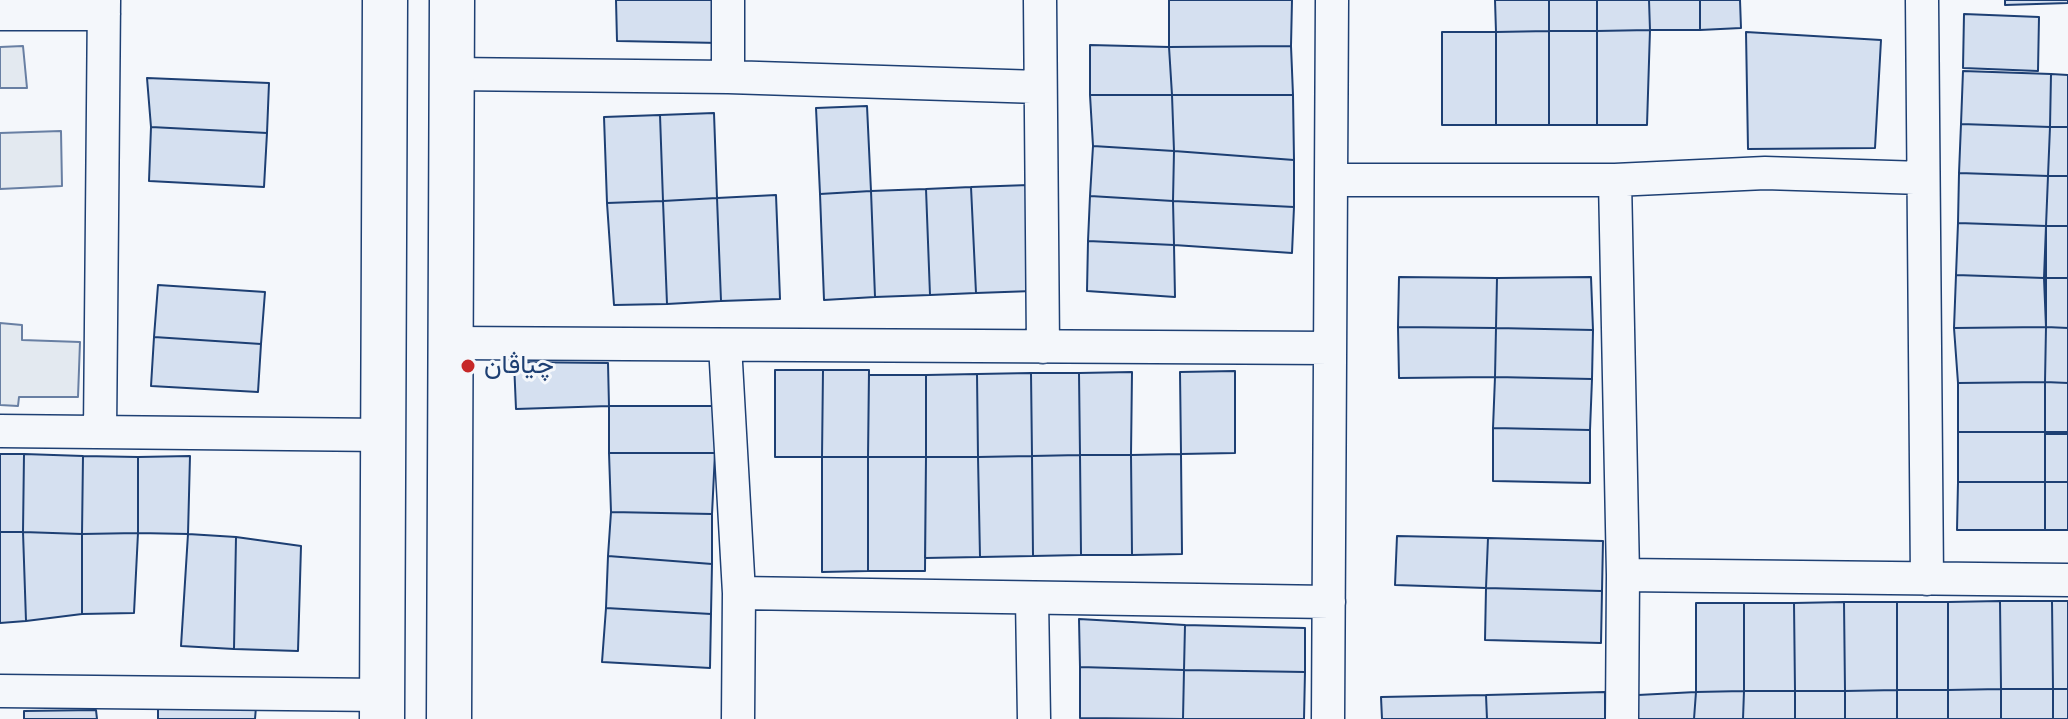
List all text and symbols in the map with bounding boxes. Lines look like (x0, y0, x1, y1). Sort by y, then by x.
place label: چياڤان (484, 350, 554, 382)
marker: چياڤان (459, 357, 477, 375)

